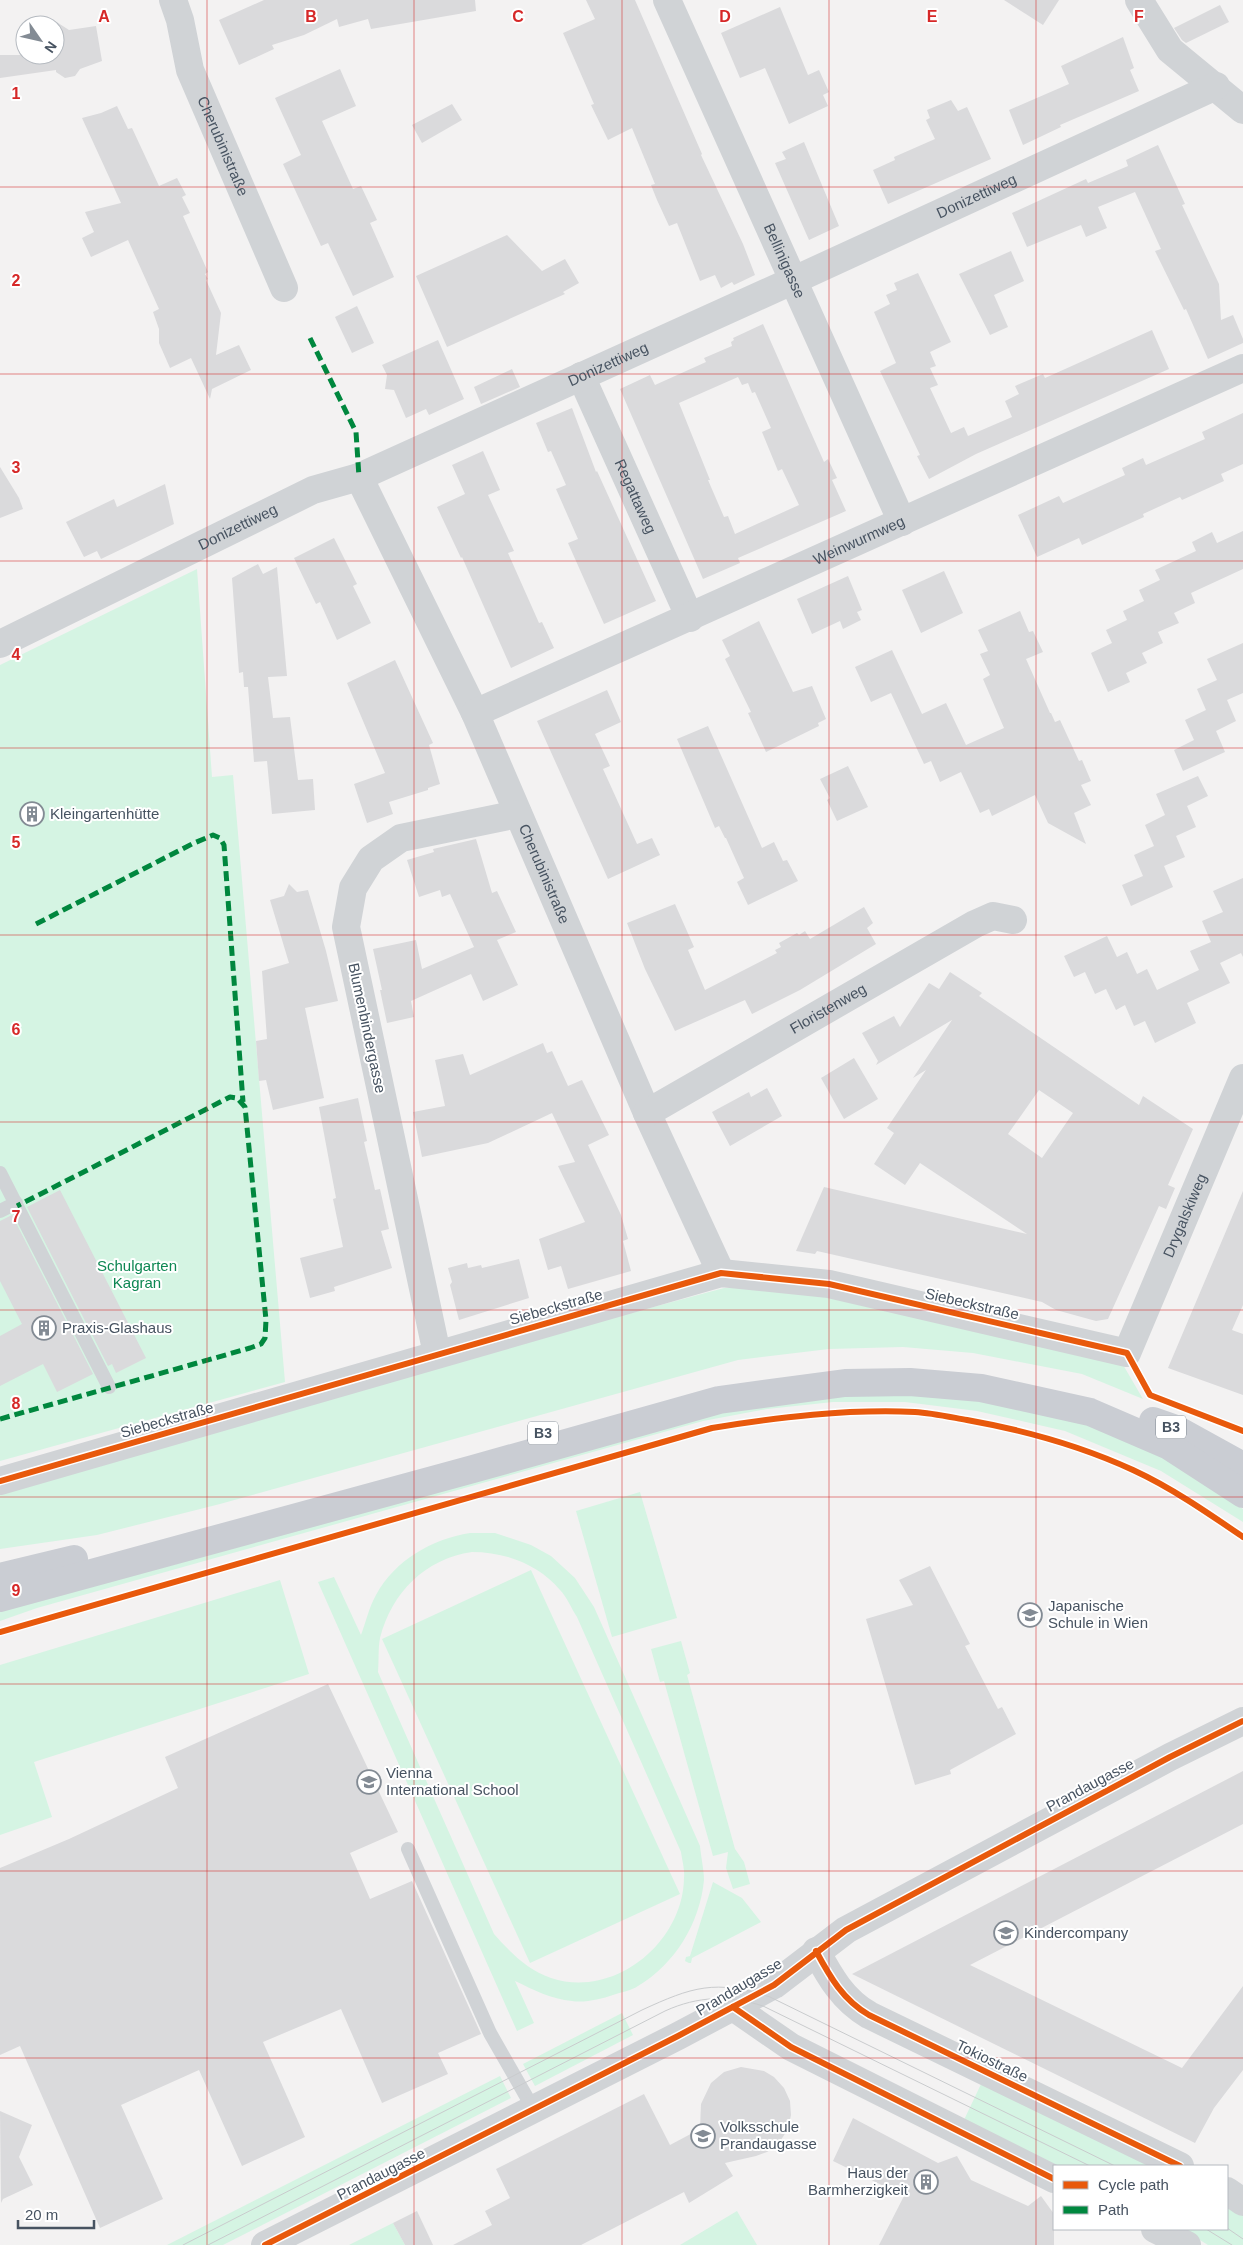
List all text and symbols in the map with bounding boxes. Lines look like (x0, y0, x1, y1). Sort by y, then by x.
text: A (98, 8, 110, 25)
text: B (305, 8, 317, 25)
text: C (512, 8, 524, 25)
text: D (719, 8, 731, 25)
text: E (927, 8, 938, 25)
text: F (1134, 8, 1144, 25)
north arrow (15, 15, 65, 65)
text: N (41, 39, 60, 56)
text: 1 (12, 85, 21, 102)
street label: Cherubinistraße (194, 93, 252, 198)
street label: Donizettiweg (934, 170, 1019, 221)
street label: Bellinigasse (761, 221, 809, 301)
text: 2 (12, 272, 21, 289)
street label: Donizettiweg (565, 338, 650, 389)
street label: Regattaweg (611, 456, 660, 536)
text: 3 (12, 459, 21, 476)
street label: Donizettiweg (195, 500, 280, 553)
street label: Weinwurmweg (811, 512, 907, 568)
text: 4 (12, 646, 21, 663)
building icon: Kleingartenhütte (19, 801, 45, 827)
place label: Kleingartenhütte (50, 805, 159, 822)
street label: Cherubinistraße (516, 821, 574, 926)
text: 5 (12, 834, 21, 851)
street label: Blumenbindergasse (345, 961, 390, 1095)
street label: Floristenweg (787, 980, 869, 1037)
text: 6 (12, 1021, 21, 1038)
street label: Drygalskiweg (1159, 1171, 1210, 1260)
text: 7 (12, 1208, 21, 1225)
park label: Schulgarten Kagran (97, 1257, 177, 1291)
street label: Siebeckstraße (923, 1284, 1021, 1323)
street label: Siebeckstraße (507, 1285, 604, 1328)
building icon: Praxis-Glashaus (31, 1315, 57, 1341)
place label: Praxis-Glashaus (62, 1319, 172, 1336)
text: 8 (12, 1395, 21, 1412)
street label: Siebeckstraße (118, 1398, 215, 1441)
road number: B3 (1156, 1415, 1186, 1438)
road number: B3 (528, 1422, 558, 1445)
text: 9 (12, 1582, 21, 1599)
place label: Japanische Schule in Wien (1048, 1597, 1148, 1631)
school or university icon: Japanische Schule in Wien (1017, 1602, 1043, 1628)
street label: Prandaugasse (1043, 1754, 1136, 1815)
place label: Vienna International School (386, 1764, 519, 1798)
school or university icon: Vienna International School (356, 1769, 382, 1795)
school or university icon: Kindercompany (993, 1920, 1019, 1946)
place label: Kindercompany (1024, 1924, 1129, 1941)
street label: Prandaugasse (693, 1954, 785, 2019)
street label: Tokiostraße (954, 2036, 1031, 2085)
place label: Volksschule Prandaugasse (720, 2118, 817, 2152)
school or university icon: Volksschule Prandaugasse (690, 2123, 716, 2149)
street label: Prandaugasse (334, 2144, 428, 2203)
place label: Haus der Barmherzigkeit (808, 2164, 909, 2198)
legend (1053, 2165, 1228, 2230)
building icon: Haus der Barmherzigkeit (913, 2169, 939, 2195)
text: Cycle path (1098, 2176, 1169, 2193)
scale bar (18, 2198, 94, 2230)
text: Path (1098, 2201, 1129, 2218)
text: 20 m (25, 2206, 58, 2223)

